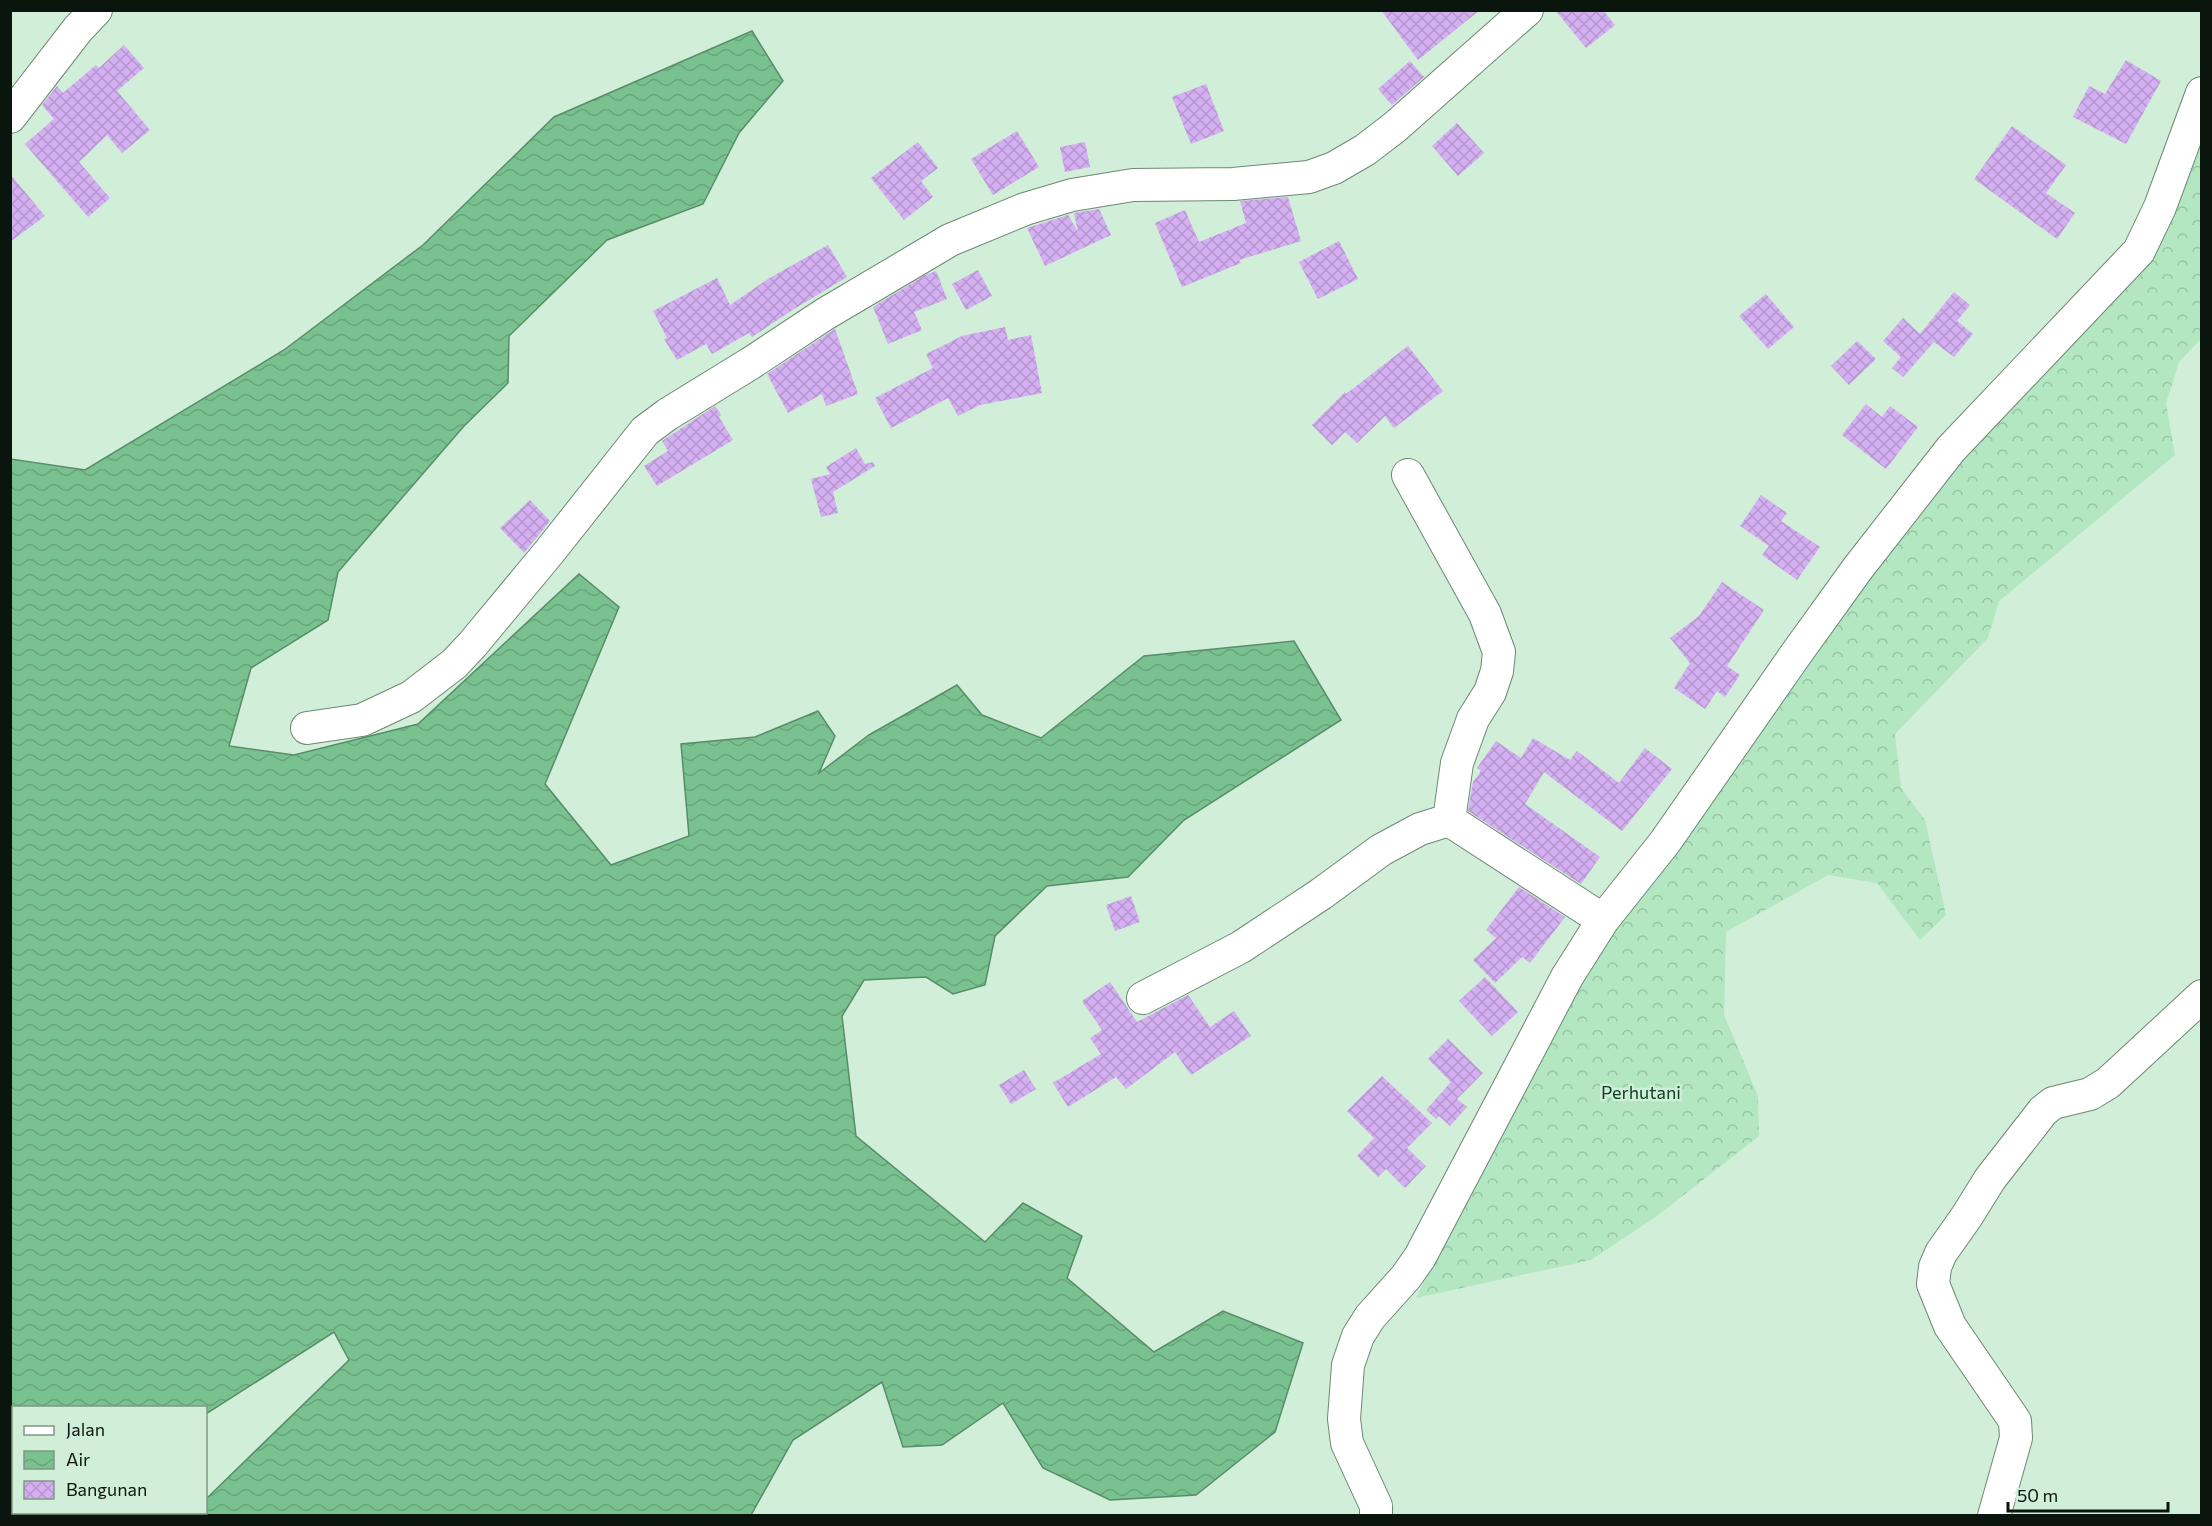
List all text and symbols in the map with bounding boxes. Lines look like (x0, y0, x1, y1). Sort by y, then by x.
park label: Perhutani (1601, 1081, 1681, 1103)
legend (12, 1406, 207, 1514)
text: Jalan (66, 1418, 105, 1440)
text: Air (66, 1448, 90, 1470)
scale bar (2008, 1475, 2168, 1513)
text: Bangunan (66, 1478, 147, 1500)
text: 50 m (2017, 1484, 2058, 1506)

